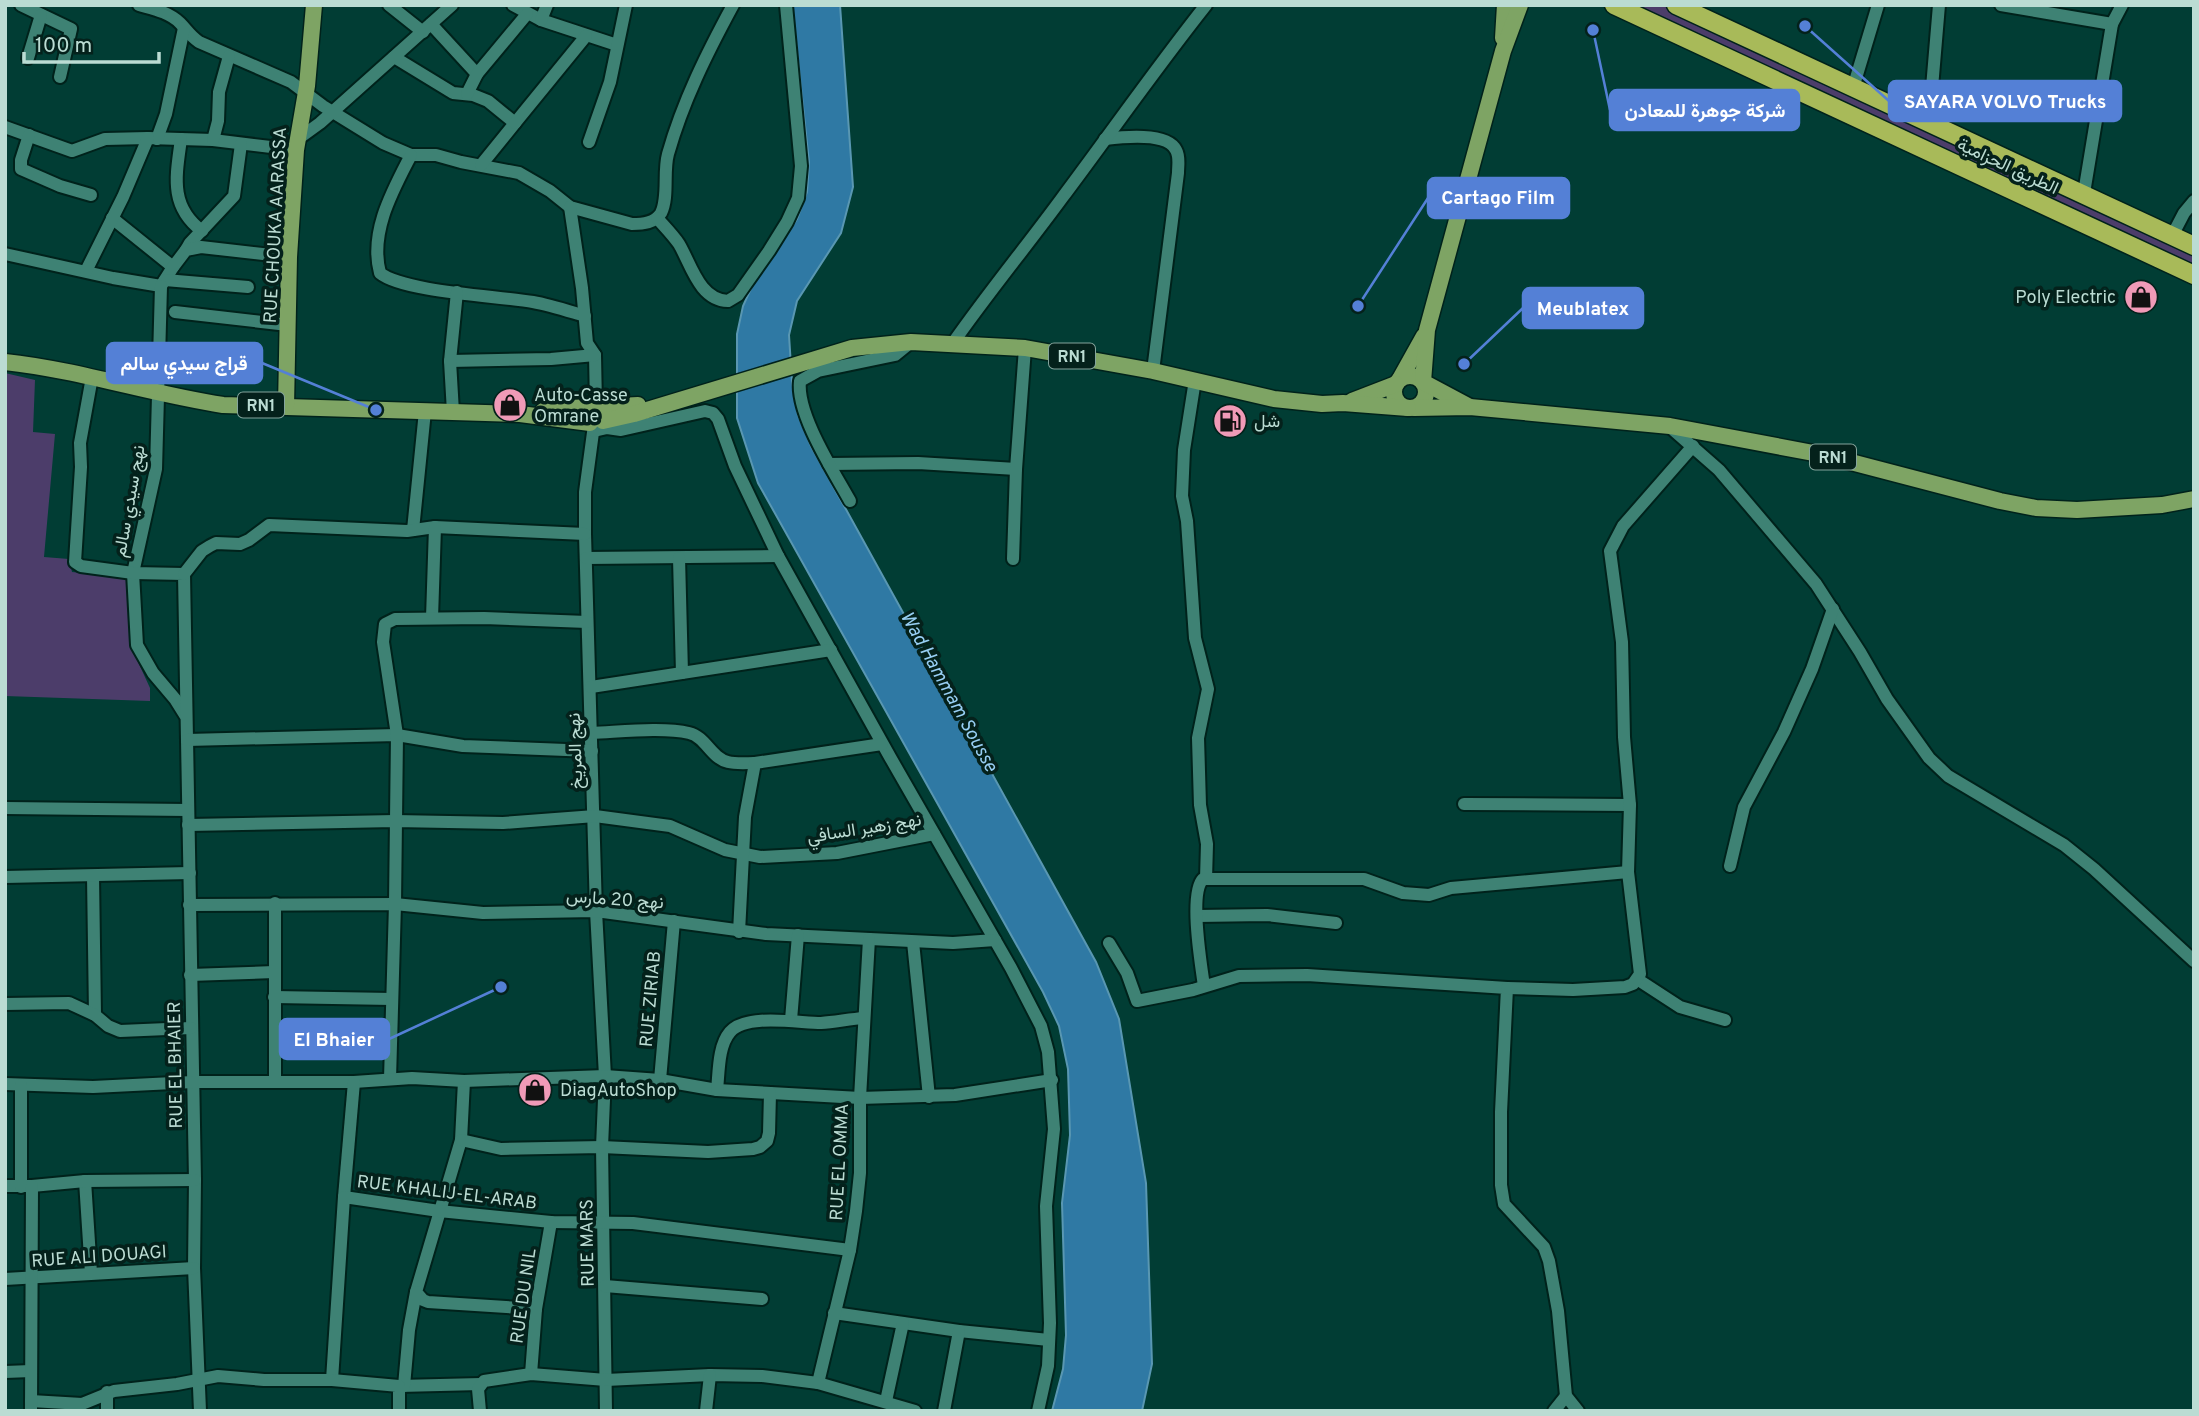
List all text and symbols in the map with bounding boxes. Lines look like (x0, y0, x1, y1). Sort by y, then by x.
scale bar (24, 21, 159, 65)
text: 100 m (35, 33, 92, 60)
callout: SAYARA VOLVO Trucks (1889, 81, 2121, 121)
callout: شركة جوهرة للمعادن (1610, 90, 1799, 130)
text: SAYARA VOLVO Trucks (1904, 91, 2106, 115)
text: شركة جوهرة للمعادن (1625, 100, 1785, 124)
street label: RUE CHOUKA AARASSA (260, 126, 293, 324)
street label: الطريق الحزامية (1953, 134, 2062, 201)
callout: Cartago Film (1428, 178, 1569, 218)
text: Cartago Film (1441, 187, 1555, 211)
shop icon: Poly Electric (2122, 278, 2160, 316)
place label: Poly Electric (2015, 287, 2116, 310)
callout: Meublatex (1523, 288, 1643, 328)
text: Meublatex (1537, 298, 1629, 322)
callout: قراج سيدي سالم (107, 343, 262, 383)
road number: RN1 (1049, 344, 1095, 368)
text: قراج سيدي سالم (120, 353, 248, 380)
place label: Auto-Casse Omrane (534, 385, 628, 429)
shop icon: Auto-Casse Omrane (491, 386, 529, 424)
road number: RN1 (238, 392, 284, 418)
fuel station icon: شل (1211, 402, 1249, 440)
place label: شل (1254, 411, 1280, 434)
street label: نهج سيدي سالم (109, 443, 154, 559)
road number: RN1 (1810, 445, 1856, 470)
water label: Wad Hammam Sousse (894, 607, 1002, 777)
street label: نهج المريخ (564, 712, 589, 789)
street label: نهج زهير السافي (805, 809, 923, 852)
street label: نهج 20 مارس (565, 886, 665, 915)
street label: RUE ZIRIAB (636, 950, 667, 1048)
street label: RUE EL BHAIER (164, 1001, 189, 1129)
callout: El Bhaier (280, 1019, 389, 1059)
text: El Bhaier (293, 1029, 375, 1053)
shop icon: DiagAutoShop (516, 1071, 554, 1109)
place label: DiagAutoShop (560, 1080, 677, 1103)
street label: RUE EL OMMA (826, 1103, 855, 1221)
street label: RUE KHALIJ-EL-ARAB (355, 1171, 538, 1216)
street label: RUE MARS (576, 1199, 601, 1287)
street label: RUE ALI DOUAGI (31, 1241, 168, 1274)
street label: RUE DU NIL (506, 1247, 543, 1345)

